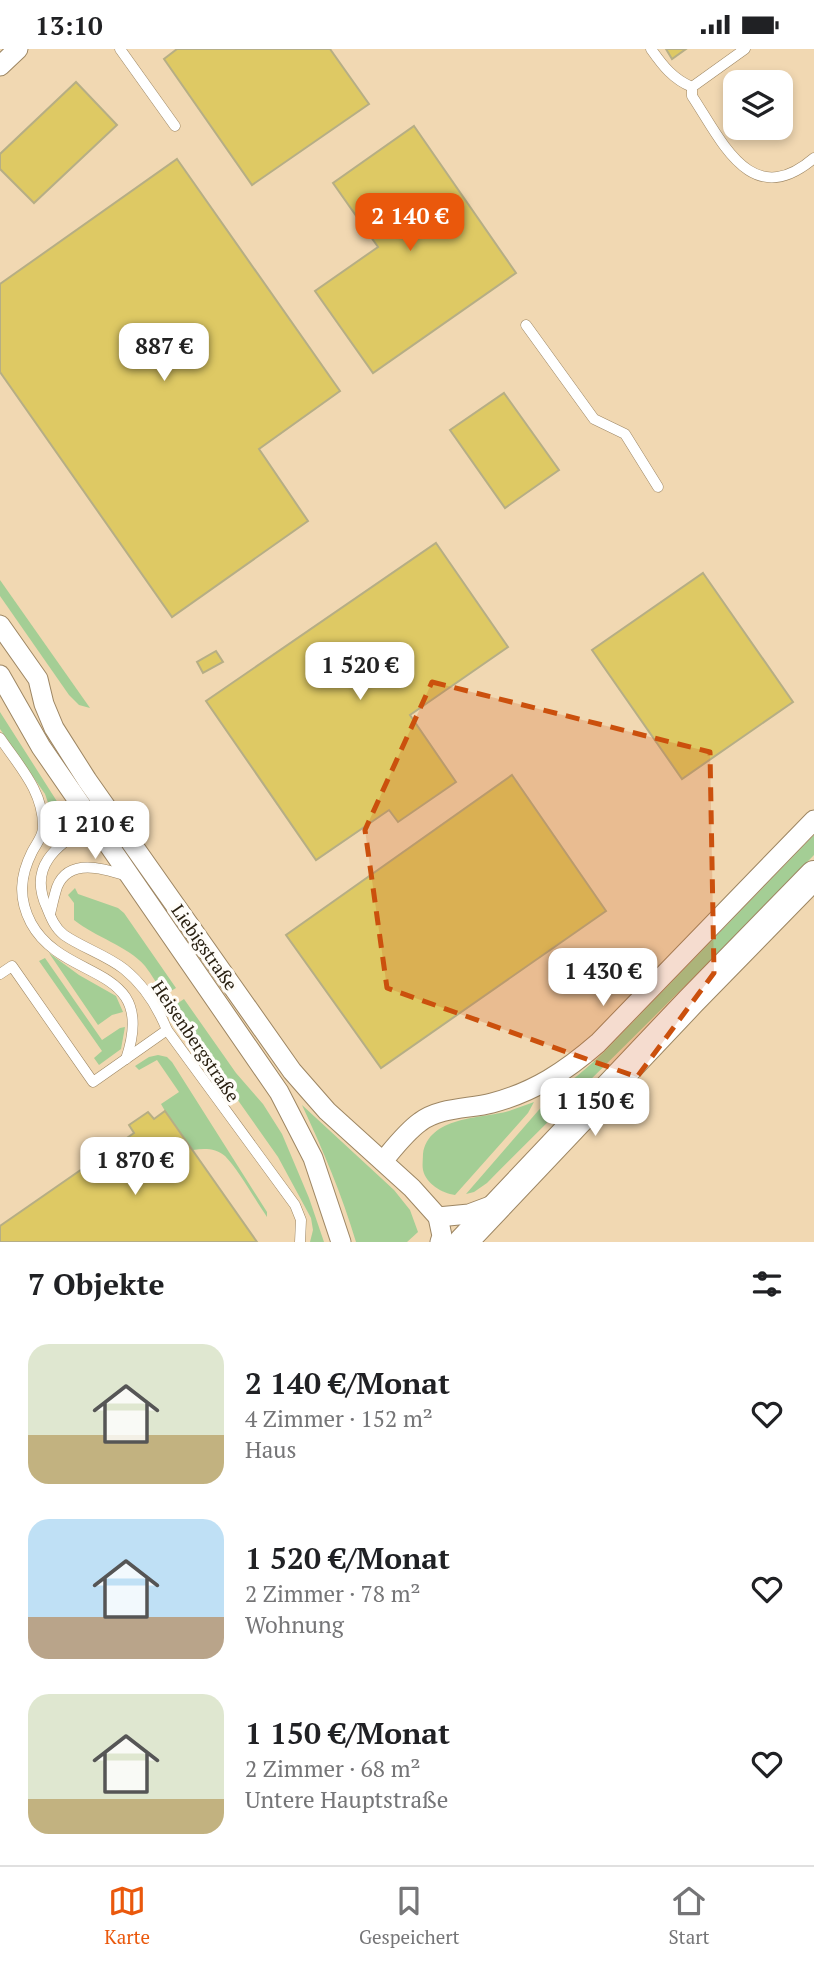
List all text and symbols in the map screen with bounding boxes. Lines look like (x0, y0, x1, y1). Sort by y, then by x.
text: 13:10 (35, 8, 103, 42)
map controls (723, 70, 793, 140)
button: layers (723, 70, 793, 140)
pin: 2 140 € (345, 193, 475, 253)
text: 2 140 € (371, 200, 449, 231)
pin: 887 € (115, 323, 213, 383)
text: 887 € (135, 330, 193, 361)
pin: 1 520 € (295, 643, 425, 702)
text: 1 520 € (321, 649, 399, 680)
pin: 1 210 € (30, 801, 160, 861)
text: 1 210 € (56, 808, 134, 839)
street label: Liebigstraße (166, 899, 244, 995)
pin: 1 430 € (538, 949, 668, 1008)
text: 1 430 € (564, 955, 642, 986)
street label: Heisenbergstraße (147, 976, 245, 1106)
pin: 1 150 € (530, 1079, 660, 1138)
text: 1 150 € (556, 1085, 634, 1116)
pin: 1 870 € (70, 1137, 200, 1197)
text: 1 870 € (96, 1144, 174, 1175)
text: 7 Objekte (28, 1264, 165, 1304)
icon: filters (748, 1265, 786, 1303)
text: 2 140 €/Monat (245, 1363, 450, 1403)
icon: home (84, 1372, 168, 1456)
icon: heart (748, 1395, 786, 1433)
text: 4 Zimmer · 152 m² (245, 1403, 433, 1434)
text: Haus (245, 1434, 297, 1465)
text: 1 520 €/Monat (245, 1538, 450, 1578)
icon: home (84, 1547, 168, 1631)
icon: heart (748, 1570, 786, 1608)
text: 2 Zimmer · 78 m² (245, 1578, 420, 1609)
text: Wohnung (245, 1609, 344, 1640)
text: 1 150 €/Monat (245, 1713, 450, 1753)
icon: home (84, 1722, 168, 1806)
icon: heart (748, 1745, 786, 1783)
text: 2 Zimmer · 68 m² (245, 1753, 420, 1784)
text: Untere Hauptstraße (245, 1784, 448, 1815)
tab: Karte (104, 1882, 150, 1949)
tab: Gespeichert (359, 1882, 460, 1949)
tab: Start (668, 1882, 710, 1949)

